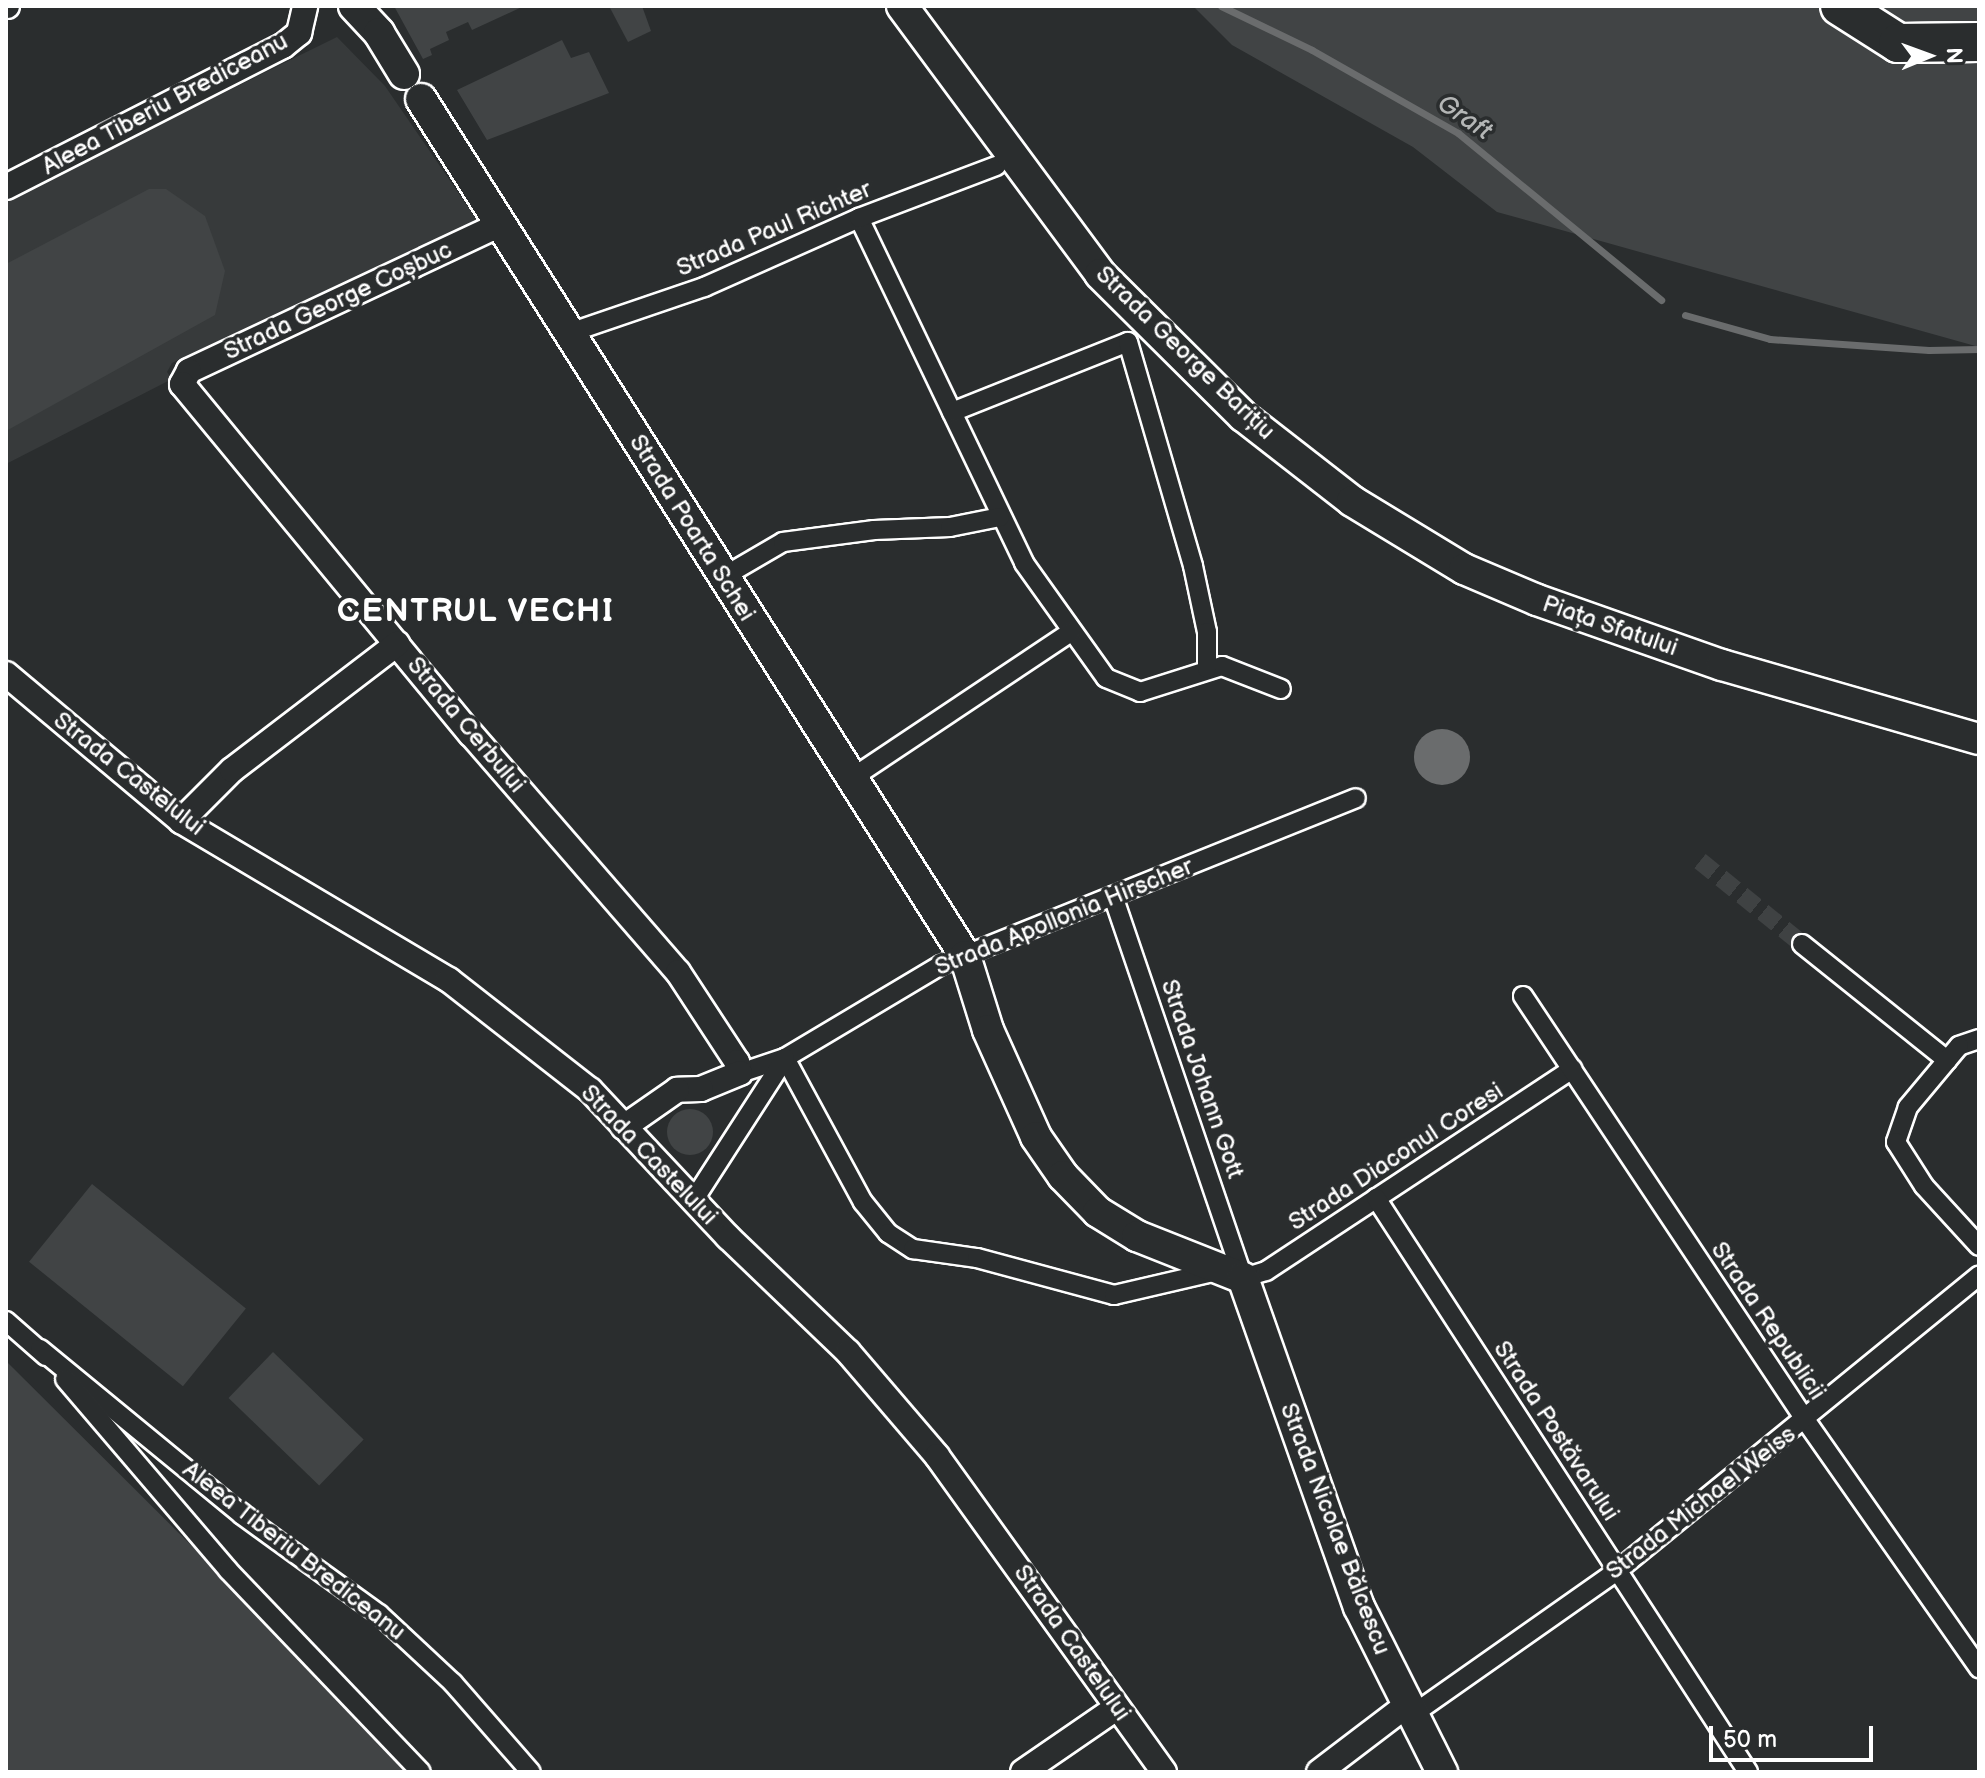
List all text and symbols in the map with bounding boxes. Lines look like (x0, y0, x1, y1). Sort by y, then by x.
north arrow (1889, 16, 1969, 96)
street label: Aleea Tiberiu Brediceanu (37, 27, 293, 181)
text: N (1940, 47, 1967, 64)
water label: Graft (1431, 89, 1497, 147)
street label: Strada Paul Richter (672, 175, 876, 283)
street label: Strada George Coșbuc (219, 236, 457, 366)
street label: Strada George Barițiu (1090, 260, 1280, 446)
street label: Strada Poarta Schei (623, 429, 761, 627)
street label: Piața Sfatului (1538, 589, 1682, 663)
district label: CENTRUL VECHI (336, 593, 616, 631)
street label: Strada Cerbului (401, 651, 531, 799)
street label: Strada Castelului (48, 706, 210, 842)
street label: Strada Apollonia Hirscher (931, 852, 1197, 982)
street label: Strada Johann Gott (1154, 975, 1250, 1183)
street label: Strada Diaconul Coresi (1283, 1077, 1509, 1237)
street label: Strada Castelului (575, 1079, 723, 1231)
street label: Strada Republicii (1705, 1237, 1831, 1405)
street label: Strada Postăvarului (1487, 1336, 1625, 1526)
street label: Strada Nicolae Bălcescu (1274, 1399, 1396, 1659)
street label: Strada Michael Weiss (1600, 1420, 1802, 1586)
street label: Aleea Tiberiu Brediceanu (177, 1455, 411, 1647)
street label: Strada Castelului (1007, 1559, 1137, 1727)
scale bar (1713, 1710, 1877, 1760)
text: 50 m (1723, 1725, 1777, 1754)

